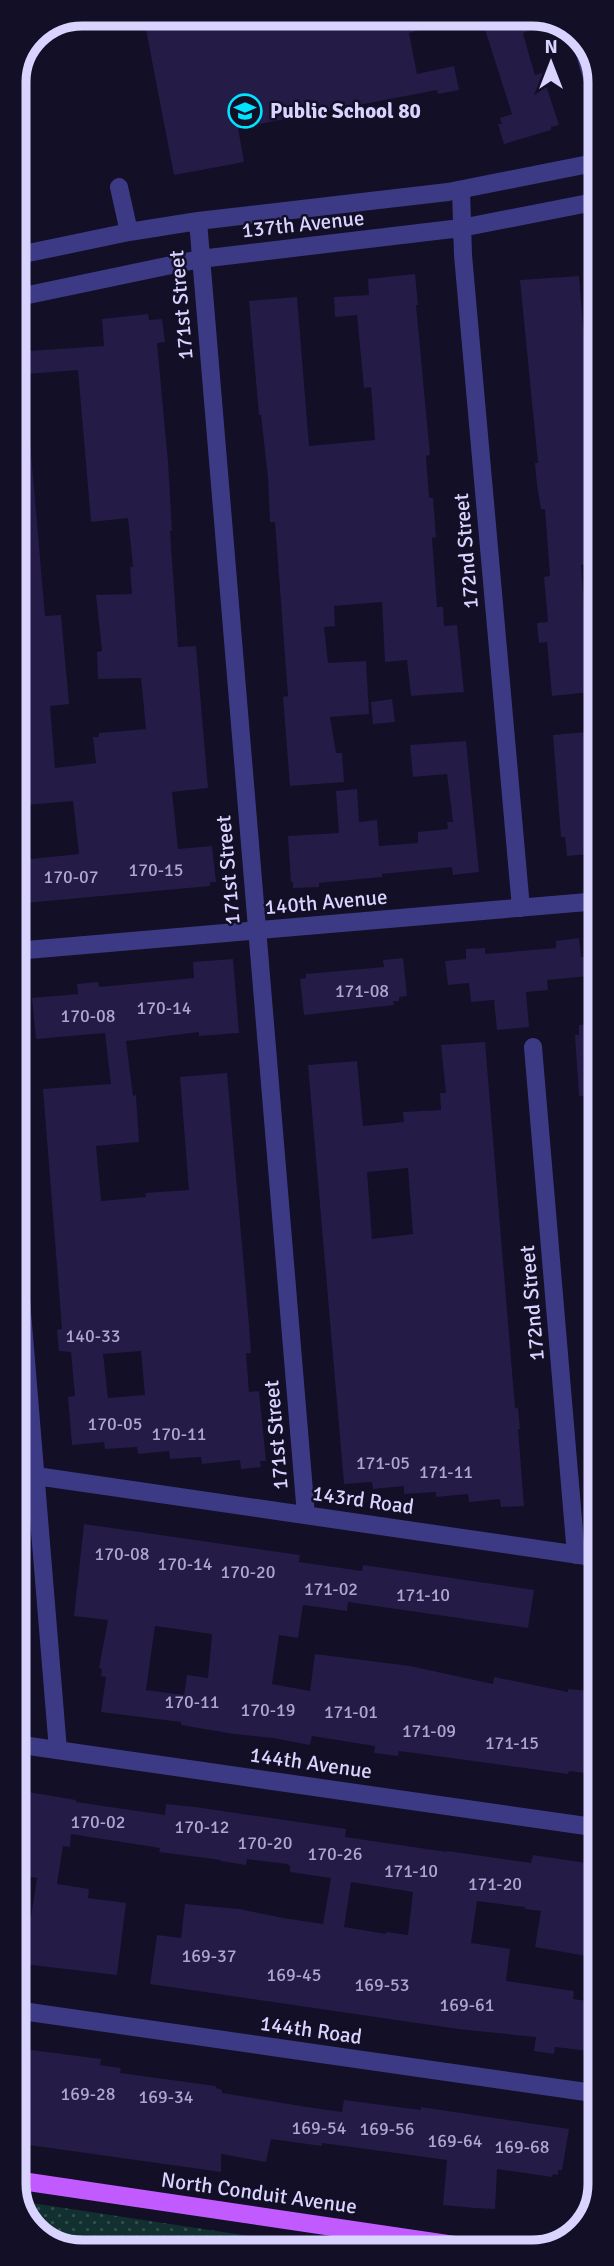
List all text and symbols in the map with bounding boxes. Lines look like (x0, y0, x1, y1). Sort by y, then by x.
north arrow (516, 28, 586, 98)
text: N (544, 35, 558, 59)
school or university icon: Public School 80 (226, 92, 264, 130)
place label: Public School 80 (270, 98, 421, 124)
street label: 137th Avenue (240, 205, 366, 243)
street label: 171st Street (163, 249, 199, 361)
street label: 172nd Street (448, 492, 484, 610)
street label: 171st Street (210, 814, 246, 926)
house number: 170-15 (129, 859, 183, 881)
house number: 170-07 (44, 866, 98, 888)
street label: 140th Avenue (264, 884, 388, 920)
house number: 171-08 (335, 980, 389, 1002)
house number: 170-14 (137, 997, 192, 1019)
house number: 170-08 (61, 1005, 115, 1027)
street label: 172nd Street (514, 1244, 550, 1362)
house number: 140-33 (66, 1325, 120, 1347)
street label: 171st Street (258, 1379, 294, 1491)
house number: 170-05 (88, 1413, 142, 1435)
house number: 170-11 (152, 1423, 206, 1445)
house number: 171-05 (356, 1452, 410, 1474)
house number: 171-11 (419, 1461, 473, 1483)
street label: 143rd Road (311, 1480, 415, 1520)
house number: 170-08 (95, 1543, 149, 1565)
house number: 170-14 (158, 1553, 213, 1575)
house number: 170-20 (221, 1561, 275, 1583)
house number: 171-02 (304, 1578, 358, 1600)
house number: 171-10 (396, 1584, 450, 1606)
house number: 170-11 (165, 1691, 219, 1713)
house number: 170-19 (241, 1699, 295, 1721)
house number: 171-01 (324, 1701, 378, 1723)
house number: 171-09 (402, 1720, 456, 1742)
house number: 171-15 (485, 1732, 539, 1754)
street label: 144th Avenue (248, 1742, 374, 1784)
house number: 170-02 (71, 1811, 125, 1833)
house number: 170-12 (175, 1816, 229, 1838)
house number: 170-20 (238, 1832, 292, 1854)
house number: 170-26 (308, 1843, 362, 1865)
house number: 171-10 (384, 1860, 438, 1882)
house number: 171-20 (468, 1873, 522, 1895)
house number: 169-37 (182, 1945, 236, 1967)
house number: 169-45 (267, 1964, 321, 1986)
house number: 169-53 (355, 1974, 409, 1996)
house number: 169-61 (440, 1994, 494, 2016)
street label: 144th Road (259, 2010, 363, 2050)
house number: 169-28 (61, 2083, 115, 2105)
house number: 169-34 (139, 2086, 194, 2108)
house number: 169-54 (292, 2117, 347, 2139)
house number: 169-56 (360, 2118, 414, 2140)
house number: 169-64 (428, 2130, 483, 2152)
house number: 169-68 (495, 2136, 549, 2158)
street label: North Conduit Avenue (159, 2166, 359, 2220)

